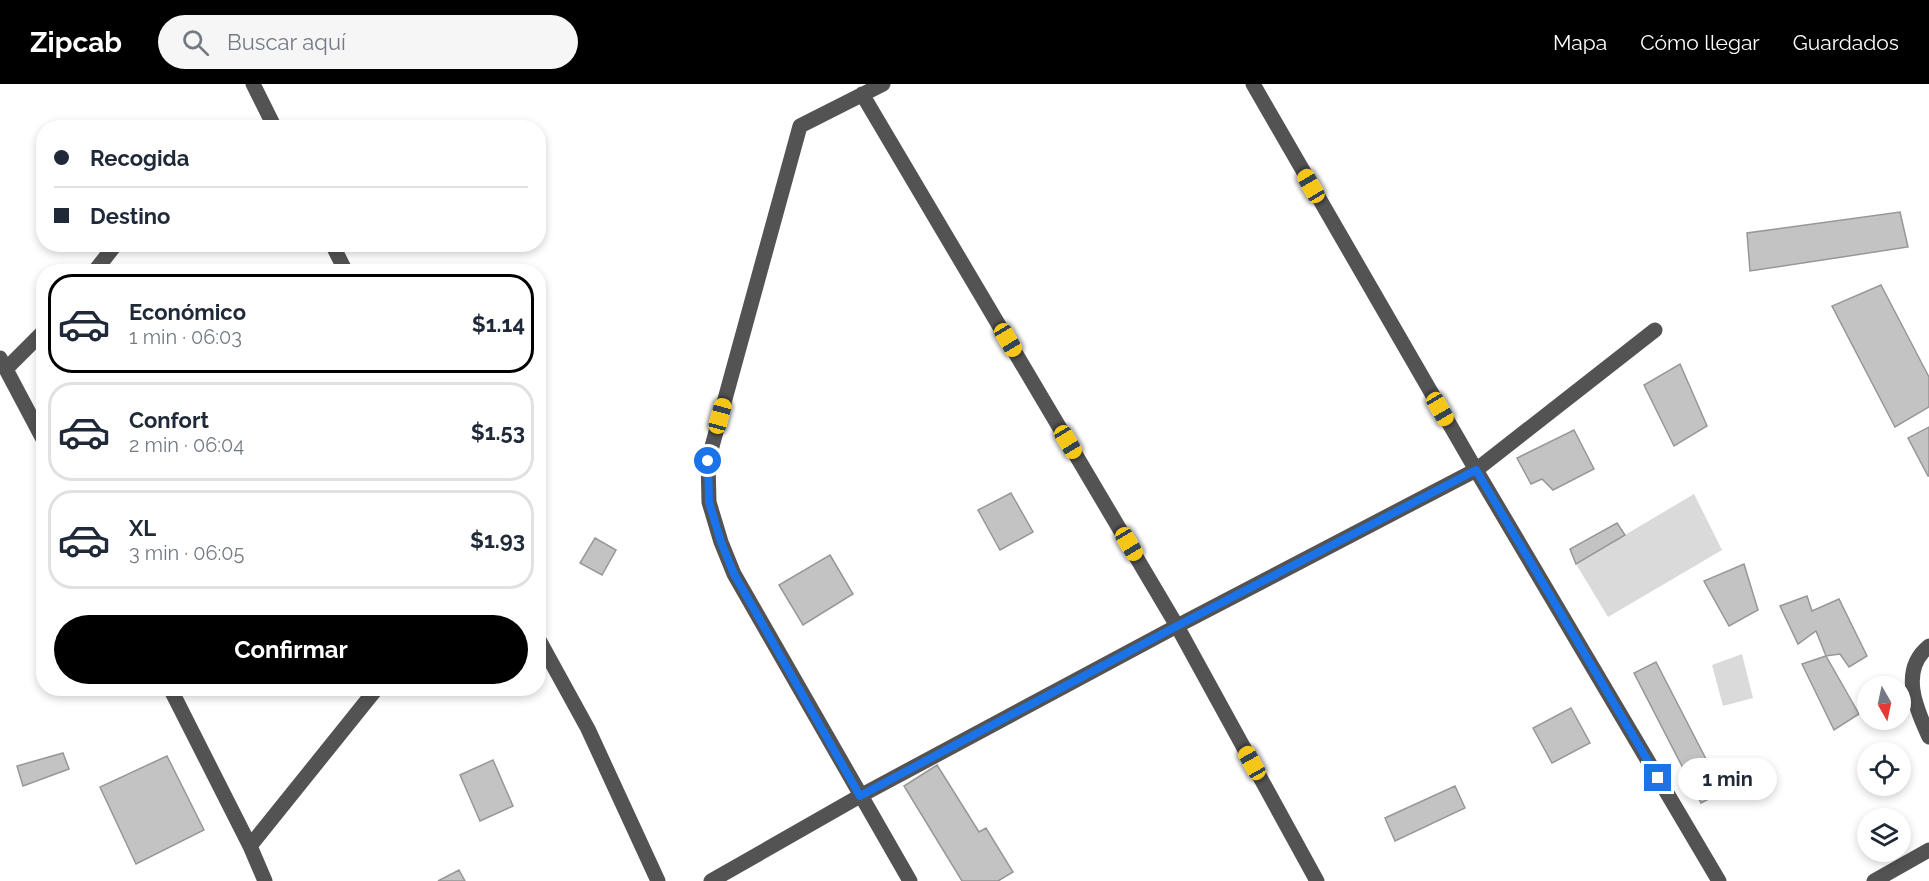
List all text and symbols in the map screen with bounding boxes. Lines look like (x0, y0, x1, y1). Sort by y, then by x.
search box (158, 15, 578, 69)
text: Zipcab (30, 26, 122, 59)
icon: search (179, 26, 212, 59)
text: Buscar aquí (227, 29, 346, 55)
text: Mapa (1553, 30, 1607, 55)
text: Cómo llegar (1640, 30, 1760, 55)
text: Guardados (1793, 30, 1899, 55)
text: Recogida (90, 145, 189, 171)
car (1294, 166, 1328, 206)
text: Destino (90, 203, 170, 229)
icon: car (57, 297, 111, 351)
text: Económico (129, 299, 246, 325)
text: $1.14 (472, 311, 525, 337)
car (991, 320, 1025, 360)
text: 1 min · 06:03 (129, 325, 242, 349)
car (1423, 389, 1457, 429)
car (707, 396, 733, 436)
icon: car (57, 405, 111, 459)
text: Confort (129, 407, 209, 433)
text: $1.53 (471, 419, 525, 445)
car (1051, 422, 1085, 462)
text: 2 min · 06:04 (129, 433, 244, 457)
route start (694, 447, 721, 474)
icon: car (57, 513, 111, 567)
text: XL (129, 515, 156, 541)
car (1112, 524, 1146, 564)
text: $1.93 (470, 527, 525, 553)
text: 3 min · 06:05 (129, 541, 244, 565)
button: Confirmar (54, 615, 528, 684)
north arrow (1857, 676, 1911, 730)
map controls (1857, 676, 1911, 862)
button: locate (1857, 742, 1911, 796)
car (1235, 743, 1269, 783)
callout: 1 min (1679, 757, 1778, 799)
route end (1644, 764, 1671, 791)
text: 1 min (1702, 767, 1753, 791)
button: layers (1857, 808, 1911, 862)

